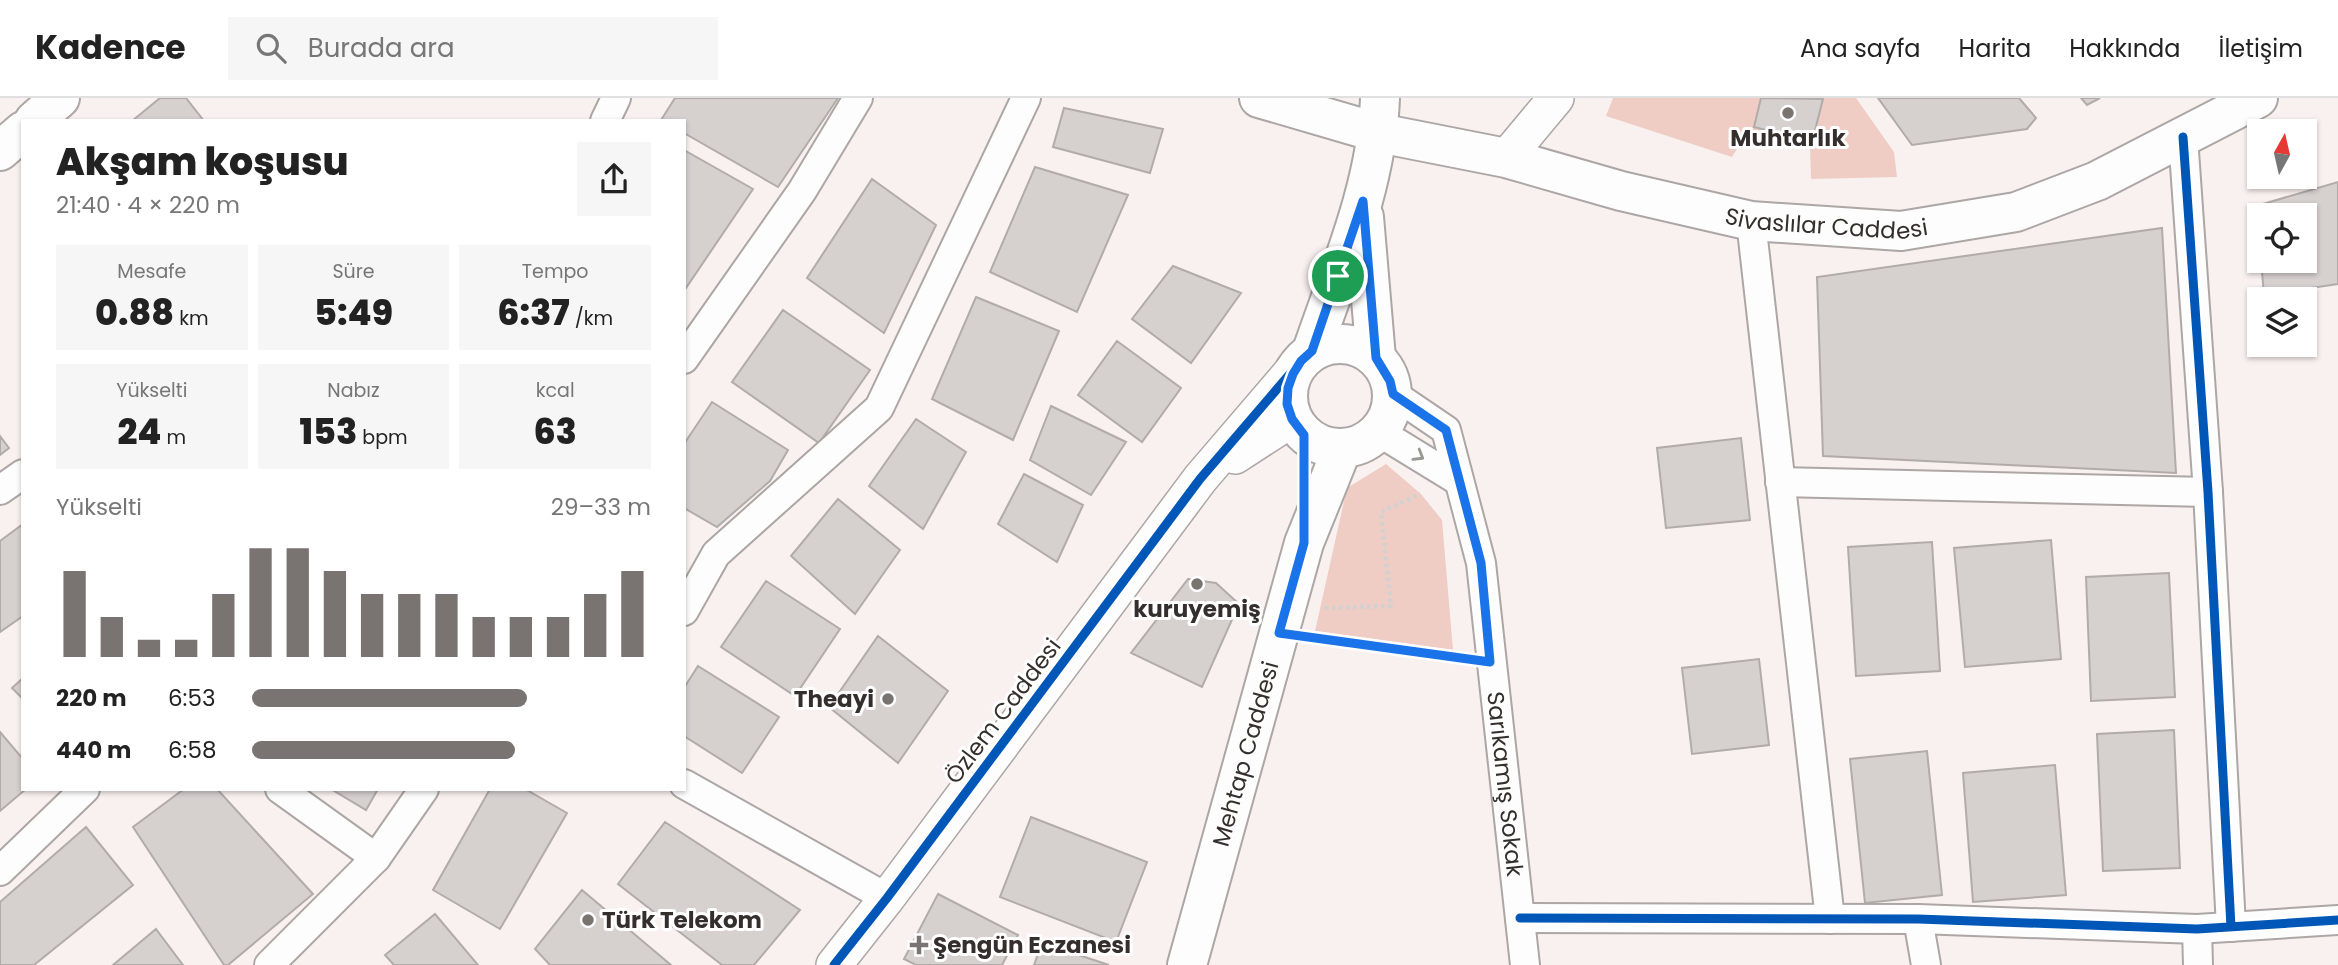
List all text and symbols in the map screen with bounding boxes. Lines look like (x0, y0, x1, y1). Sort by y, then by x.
search box (228, 17, 718, 80)
text: Kadence (35, 24, 186, 71)
icon: search (252, 29, 290, 67)
text: Burada ara (308, 30, 454, 66)
text: Ana sayfa (1800, 32, 1921, 65)
text: Harita (1959, 32, 2031, 65)
text: Hakkında (2069, 32, 2181, 65)
text: İletişim (2219, 32, 2303, 65)
marker: Muhtarlık (1780, 105, 1796, 121)
north arrow (2247, 119, 2317, 189)
map controls (2247, 119, 2317, 357)
place label: Muhtarlık (1730, 122, 1846, 154)
text: Akşam koşusu (56, 135, 349, 188)
button: share (577, 142, 651, 216)
text: 21:40 · 4 × 220 m (56, 189, 240, 221)
street label: Sivaslılar Caddesi (1722, 200, 1930, 248)
button: locate (2247, 203, 2317, 273)
pin (1308, 246, 1368, 306)
icon: arrive (1319, 257, 1357, 295)
text: Mesafe (117, 258, 186, 285)
text: Süre (332, 258, 375, 285)
text: Tempo (522, 258, 588, 285)
button: layers (2247, 287, 2317, 357)
text: 0.88 (95, 288, 174, 337)
text: 5:49 (314, 288, 393, 337)
text: 6:37 (497, 288, 570, 337)
text: km (174, 305, 209, 332)
text: /km (570, 305, 613, 332)
text: Yükselti (116, 377, 187, 404)
text: Nabız (327, 377, 380, 404)
text: kcal (536, 377, 575, 404)
text: 24 (117, 407, 162, 456)
text: 153 (299, 407, 357, 456)
text: 63 (533, 407, 577, 456)
text: m (162, 424, 186, 451)
text: bpm (357, 424, 408, 451)
one-way arrow (1412, 448, 1425, 461)
text: Yükselti (56, 491, 142, 523)
text: 29–33 m (551, 491, 651, 523)
marker: kuruyemiş (1189, 576, 1205, 592)
place label: kuruyemiş (1133, 593, 1261, 625)
street label: Özlem Caddesi (938, 632, 1068, 790)
street label: Mehtap Caddesi (1205, 658, 1286, 850)
text: 220 m (56, 682, 127, 714)
text: 6:53 (168, 682, 216, 714)
place label: Theayi (794, 683, 874, 715)
street label: Sarıkamış Sokak (1479, 690, 1531, 878)
marker: Theayi (880, 691, 896, 707)
text: 440 m (56, 734, 131, 766)
text: 6:58 (168, 734, 216, 766)
place label: Türk Telekom (602, 904, 762, 936)
marker: Türk Telekom (580, 912, 596, 928)
place label: Şengün Eczanesi (933, 929, 1131, 961)
marker: Şengün Eczanesi (911, 937, 927, 953)

